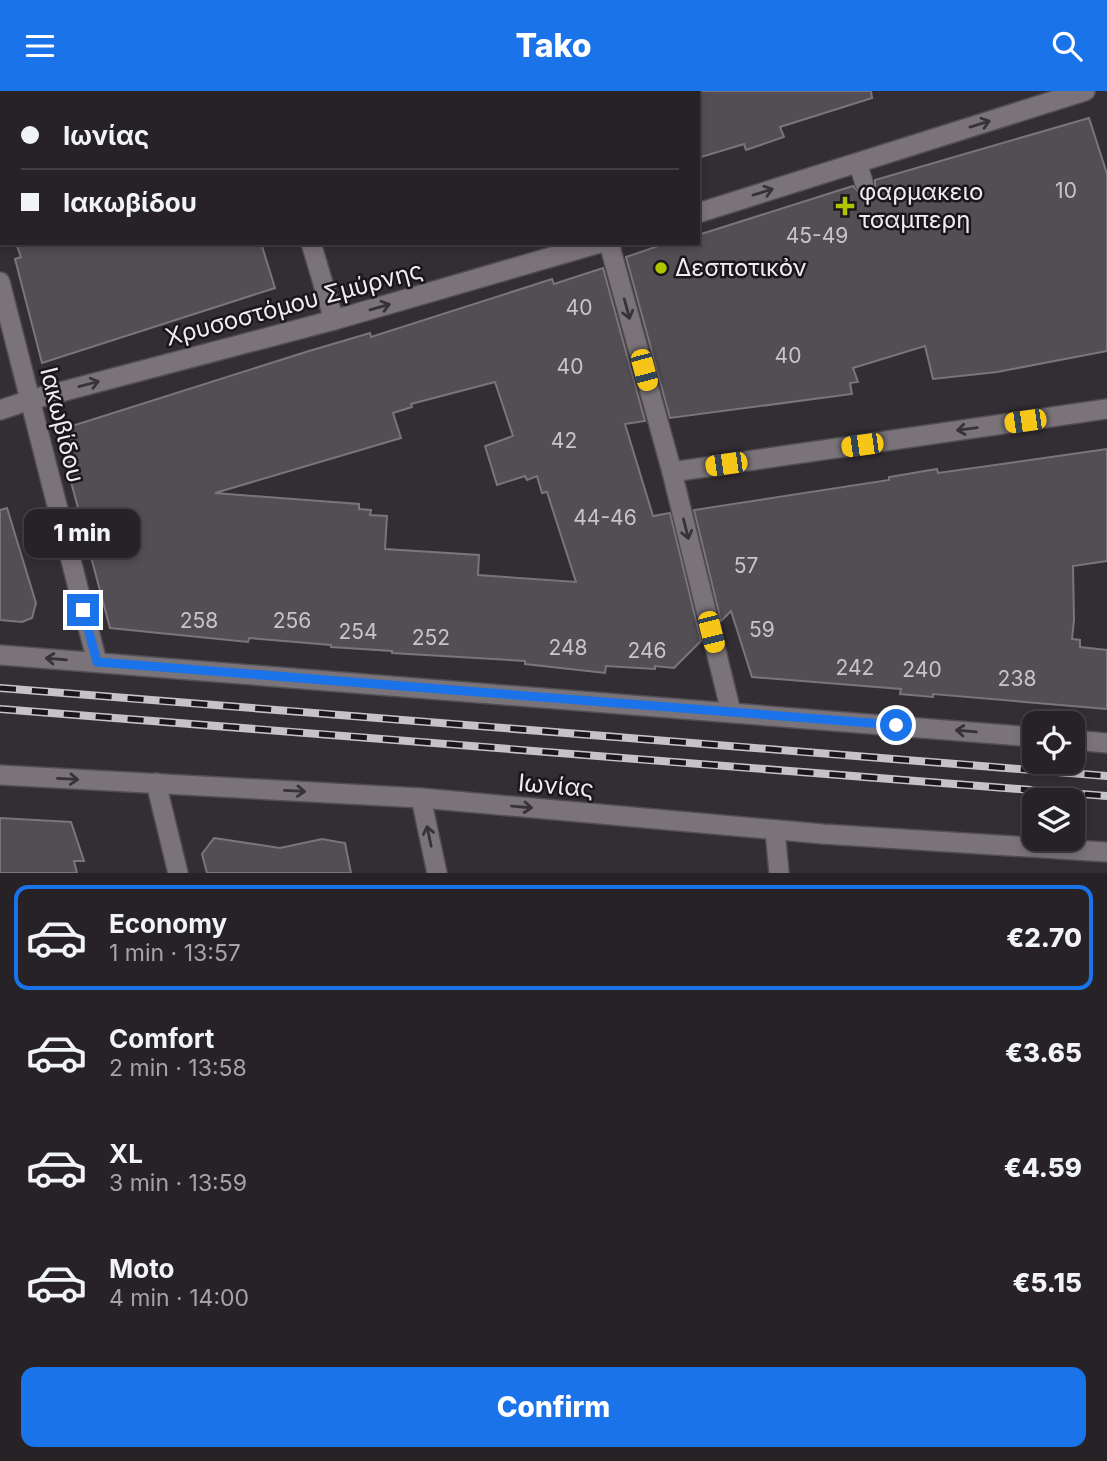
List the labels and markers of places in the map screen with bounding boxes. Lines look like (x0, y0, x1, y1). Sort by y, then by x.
place label: φαρμακειο τσαμπερη (859, 177, 983, 234)
marker: φαρμακειο τσαμπερη (837, 198, 853, 214)
place label: Δεσποτικὀν (675, 253, 807, 282)
marker: Δεσποτικὀν (653, 260, 669, 276)

